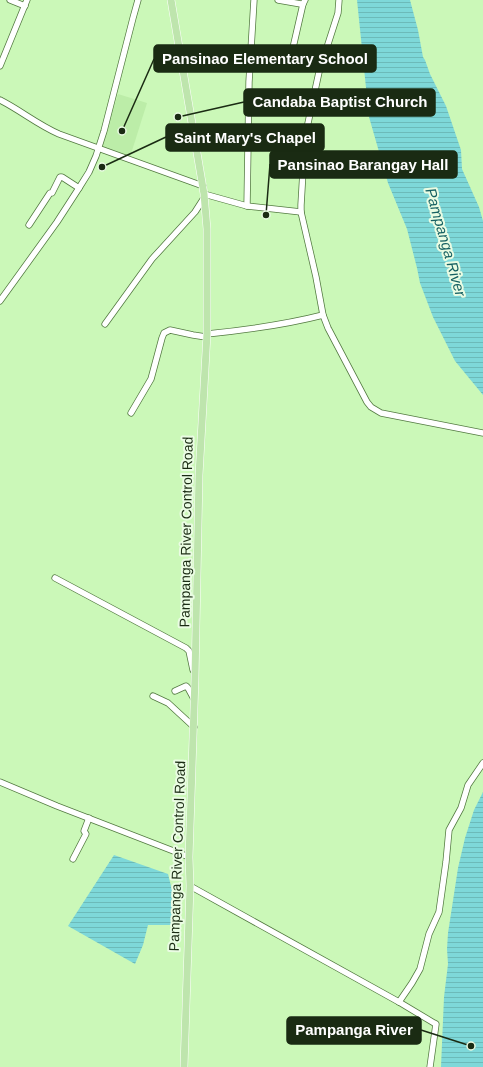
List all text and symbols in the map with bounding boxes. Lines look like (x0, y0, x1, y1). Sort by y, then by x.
callout: Pansinao Elementary School (154, 45, 376, 72)
text: Pansinao Elementary School (162, 50, 368, 67)
callout: Candaba Baptist Church (244, 89, 435, 116)
text: Candaba Baptist Church (252, 93, 428, 110)
callout: Saint Mary's Chapel (166, 124, 324, 151)
text: Saint Mary's Chapel (174, 129, 316, 146)
callout: Pansinao Barangay Hall (270, 151, 457, 178)
text: Pansinao Barangay Hall (278, 156, 448, 173)
water label: Pampanga River (422, 186, 470, 299)
street label: Pampanga River Control Road (176, 437, 196, 627)
street label: Pampanga River Control Road (166, 760, 188, 952)
callout: Pampanga River (287, 1017, 421, 1044)
text: Pampanga River (295, 1021, 413, 1038)

